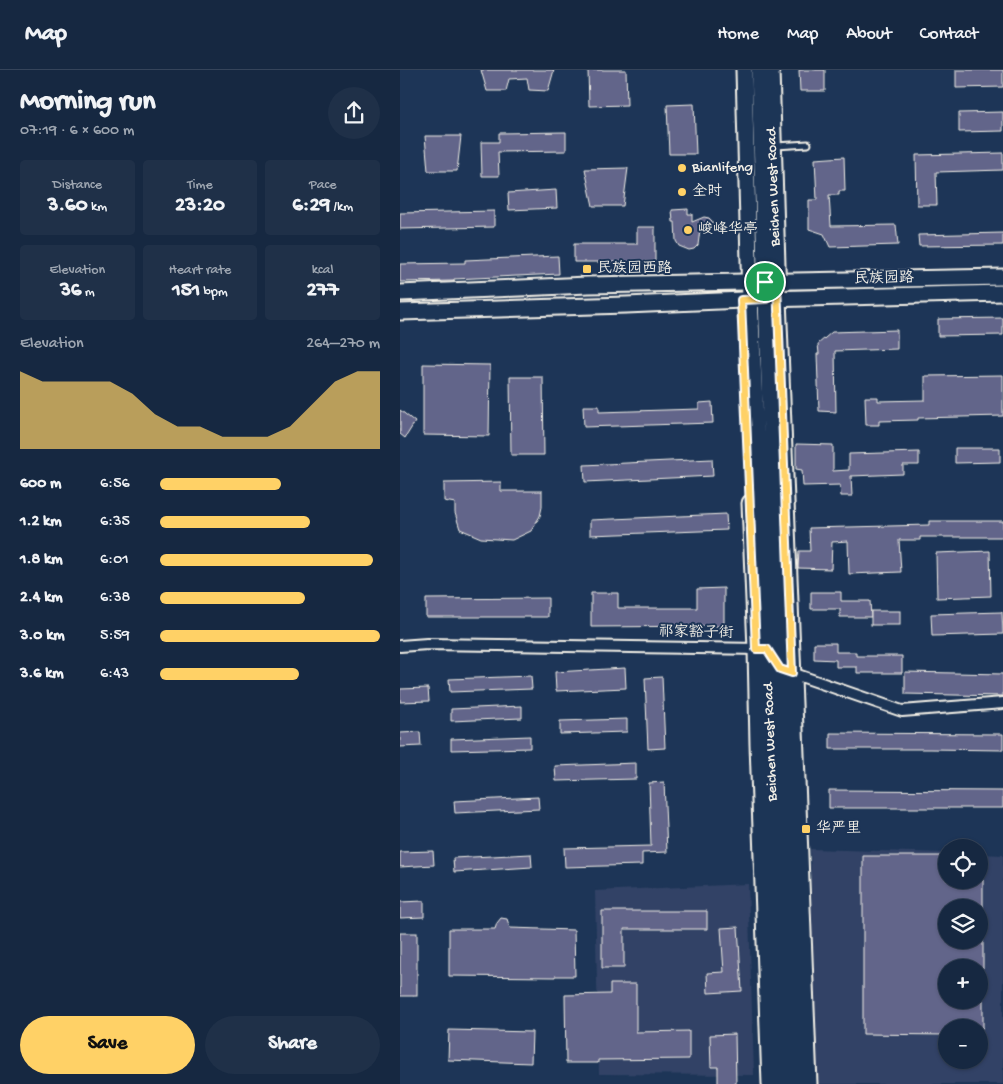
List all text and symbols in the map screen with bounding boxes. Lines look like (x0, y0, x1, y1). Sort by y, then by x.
text: Map (25, 20, 67, 49)
text: Home (717, 24, 759, 45)
text: Map (787, 24, 818, 45)
text: About (846, 24, 892, 45)
text: Contact (920, 24, 978, 45)
text: Morning run (20, 86, 155, 119)
button: share (328, 87, 380, 139)
text: 07:19 · 6 × 600 m (20, 122, 134, 141)
street label: Beichen West Road (763, 126, 785, 248)
place label: Bianlifeng (691, 159, 753, 177)
marker: Bianlifeng (676, 162, 688, 174)
text: Distance (53, 177, 102, 194)
text: Time (187, 177, 213, 194)
text: Pace (309, 177, 336, 194)
place label: 全时 (692, 183, 722, 201)
marker: 全时 (676, 186, 688, 198)
text: 3.60 (48, 194, 88, 219)
text: 23:20 (175, 194, 225, 219)
text: 6:29 (292, 194, 330, 219)
text: km (88, 199, 107, 216)
text: /km (330, 199, 353, 216)
place label: 峻峰华亭 (698, 221, 758, 239)
marker: 峻峰华亭 (682, 224, 694, 236)
place label: 民族园西路 (597, 260, 672, 278)
pin (744, 261, 786, 303)
text: Elevation (50, 262, 105, 279)
text: Heart rate (169, 262, 231, 279)
text: kcal (312, 262, 334, 279)
marker: 民族园西路 (581, 263, 593, 275)
icon: arrive (751, 268, 779, 296)
street label: 民族园路 (854, 269, 914, 289)
text: 36 (60, 279, 81, 304)
text: 151 (172, 279, 200, 304)
text: 277 (307, 279, 339, 304)
text: m (81, 284, 95, 301)
text: bpm (200, 284, 228, 301)
text: Elevation (20, 335, 84, 354)
text: 264–270 m (306, 335, 380, 354)
text: 600 m (20, 475, 61, 494)
text: 6:56 (100, 475, 130, 494)
text: 1.2 km (20, 513, 62, 532)
text: 6:35 (100, 513, 130, 532)
text: 1.8 km (20, 551, 63, 570)
text: 6:01 (100, 551, 129, 570)
text: 2.4 km (20, 589, 63, 608)
text: 6:38 (100, 589, 130, 608)
street label: 祁家豁子街 (658, 623, 734, 643)
text: 3.0 km (20, 627, 65, 646)
text: 5:59 (100, 627, 130, 646)
text: 3.6 km (20, 665, 64, 684)
text: 6:43 (100, 665, 129, 684)
street label: Beichen West Road (760, 681, 782, 803)
place label: 华严里 (816, 820, 861, 838)
marker: 华严里 (800, 823, 812, 835)
map controls (938, 839, 988, 1069)
button: locate (938, 839, 988, 889)
button: layers (938, 899, 988, 949)
button: + (938, 959, 988, 1009)
button: Save (20, 1016, 195, 1074)
button: Share (205, 1016, 380, 1074)
button: − (938, 1019, 988, 1069)

